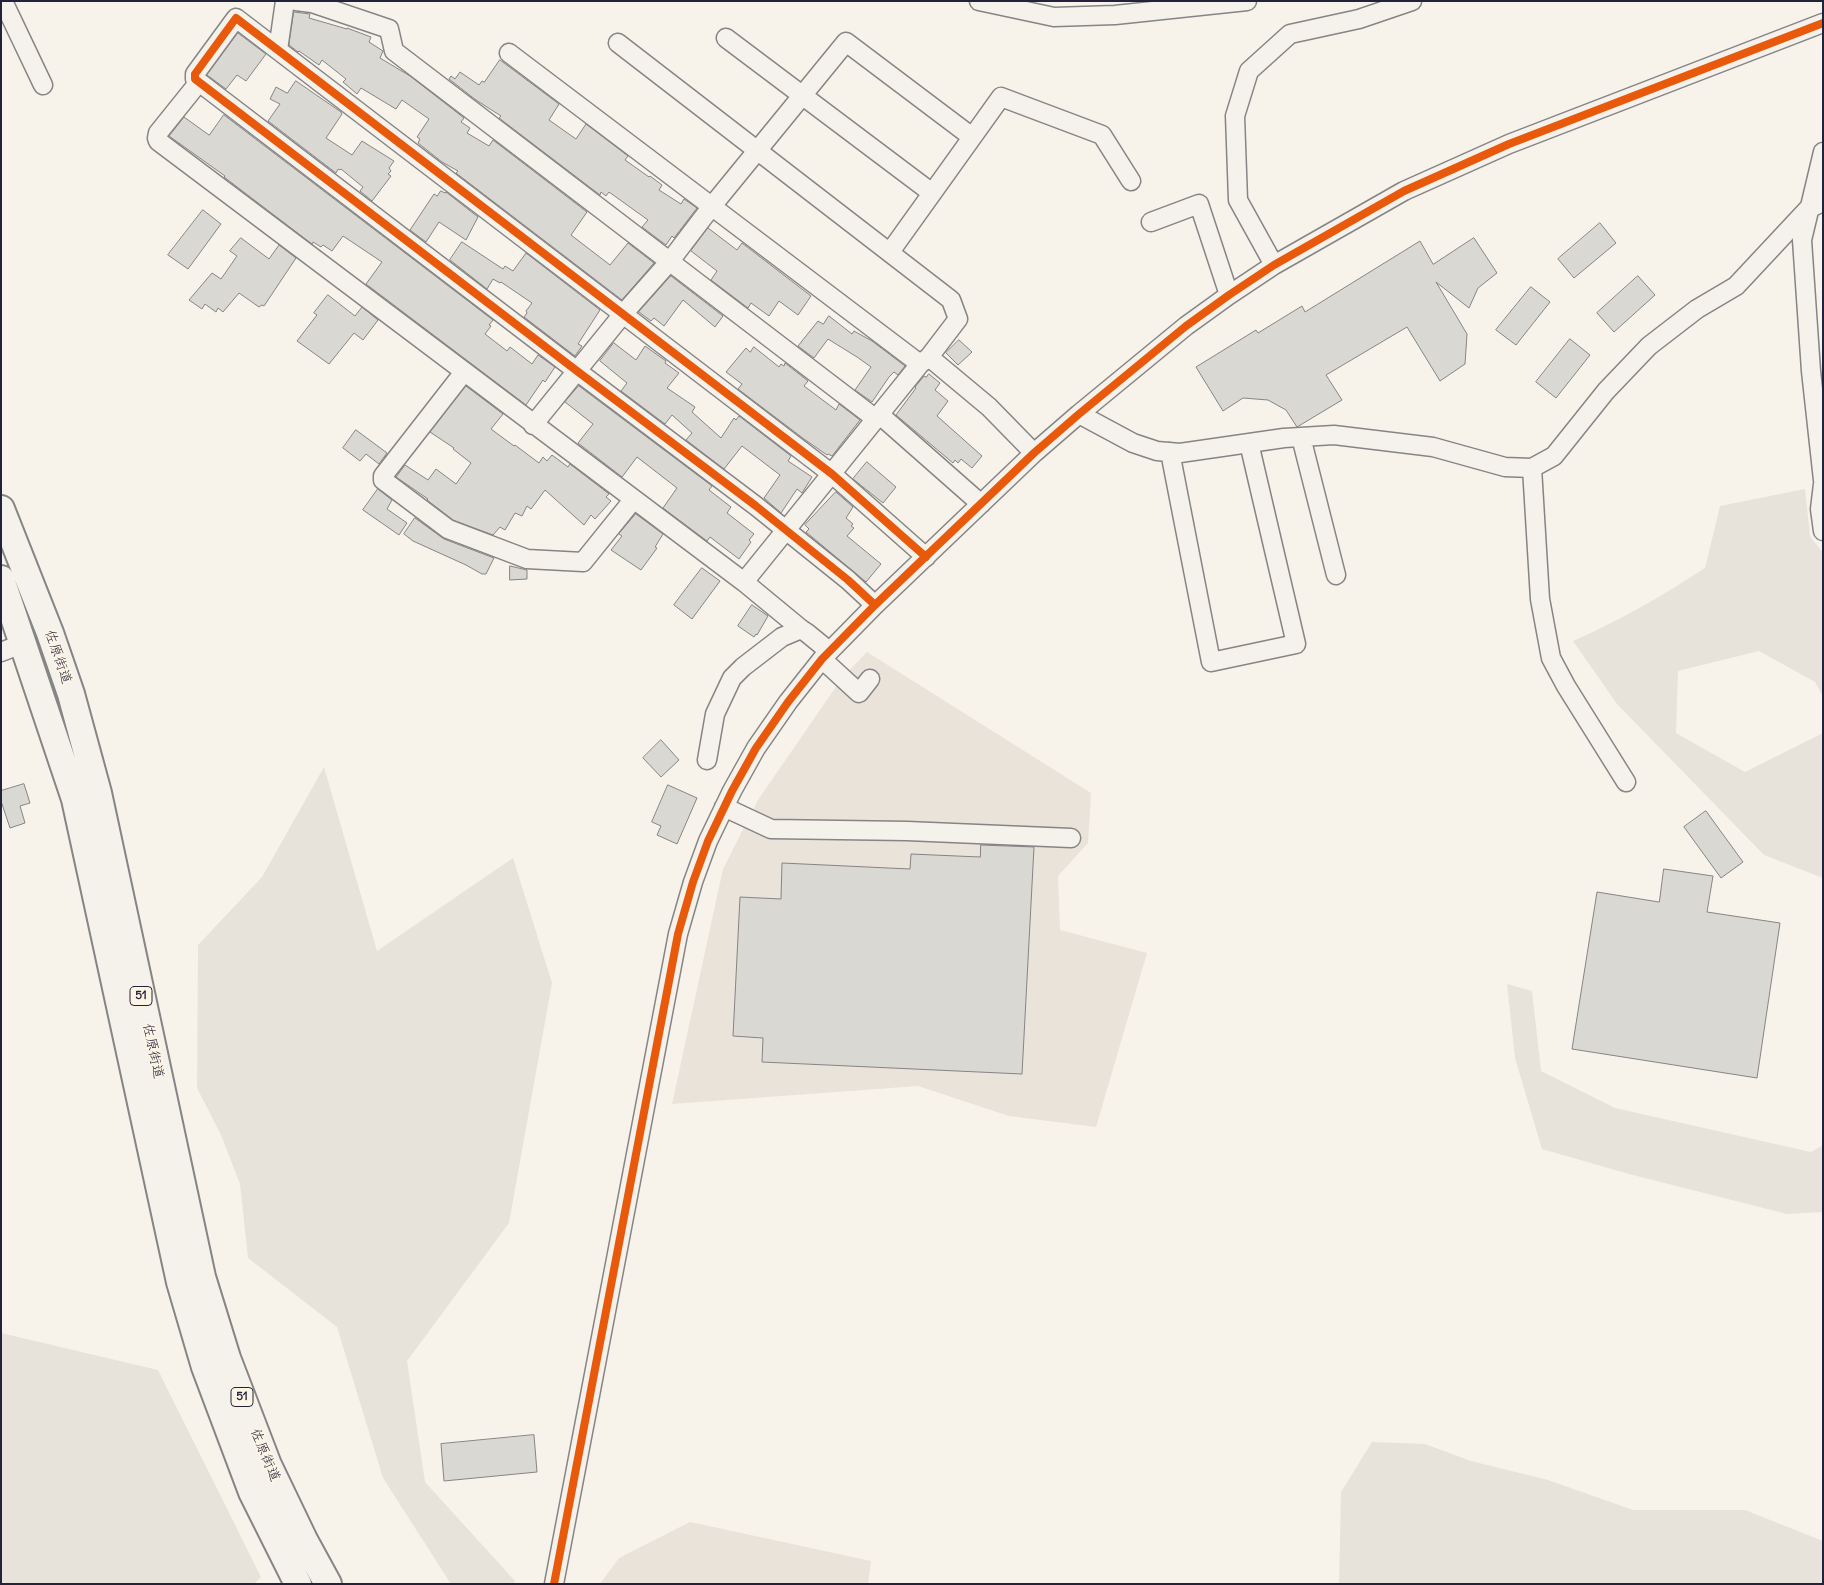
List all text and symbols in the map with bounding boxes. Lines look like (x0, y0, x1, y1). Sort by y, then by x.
street label: 佐原街道 (41, 628, 75, 686)
road number: 51 (130, 986, 152, 1006)
street label: 佐原街道 (139, 1022, 167, 1080)
road number: 51 (231, 1388, 253, 1406)
street label: 佐原街道 (246, 1426, 284, 1484)

